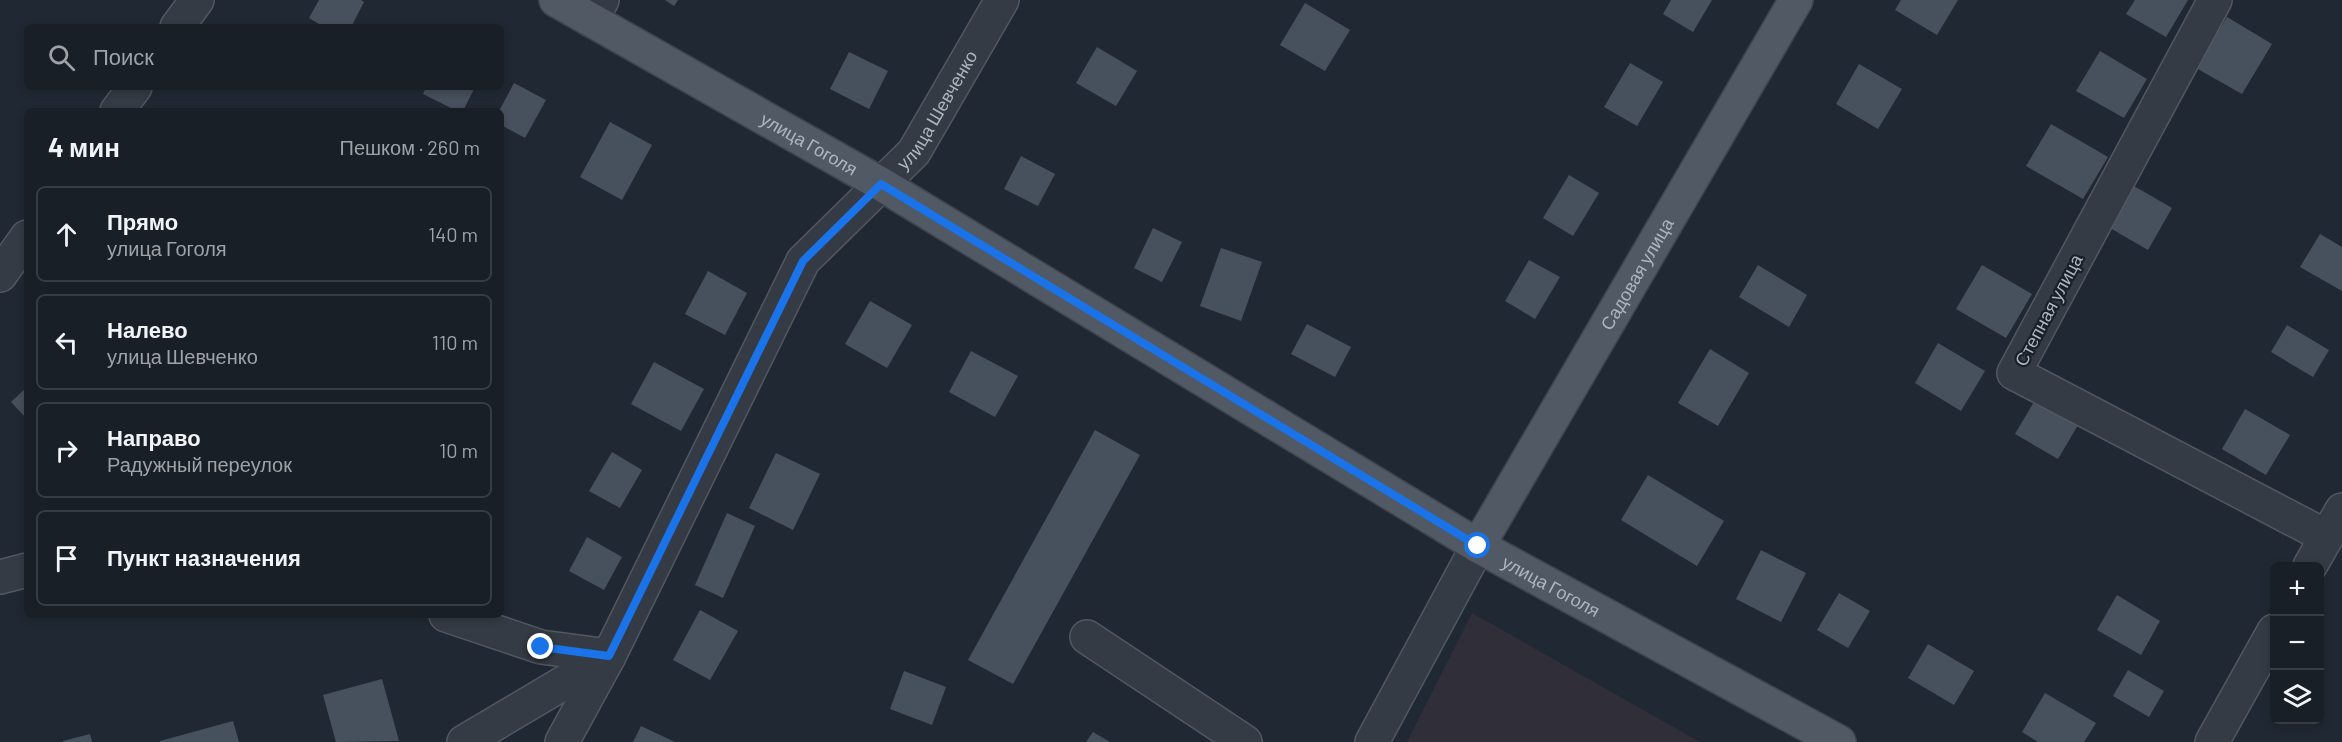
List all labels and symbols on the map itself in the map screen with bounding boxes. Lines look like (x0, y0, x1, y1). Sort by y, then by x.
street label: улица Шевченко (892, 46, 981, 174)
street label: улица Гоголя (757, 107, 862, 179)
street label: Садовая улица (1595, 213, 1678, 334)
street label: Степная улица (2009, 249, 2087, 370)
route start (1464, 532, 1490, 558)
street label: улица Гоголя (1499, 550, 1604, 621)
route end (527, 633, 553, 659)

